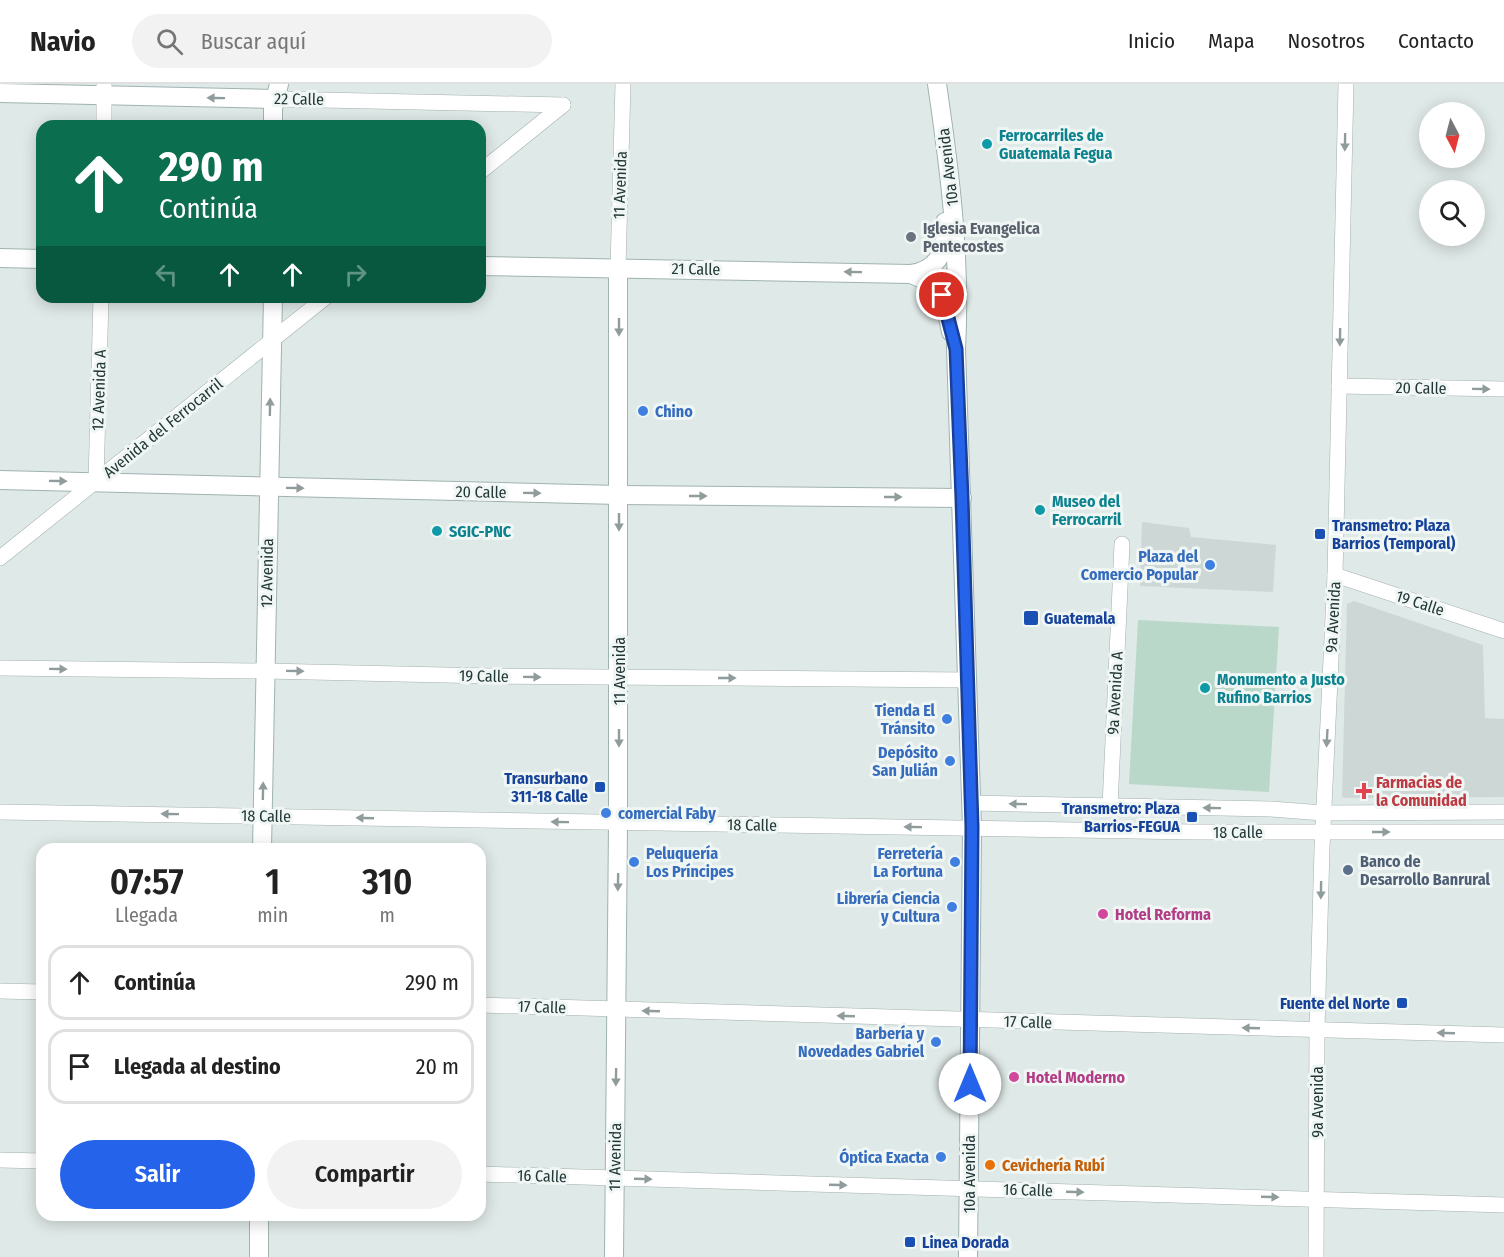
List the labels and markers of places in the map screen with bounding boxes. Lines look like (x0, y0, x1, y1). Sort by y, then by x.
place label: Ferrocarriles de Guatemala Fegua (999, 126, 1112, 163)
marker: Ferrocarriles de Guatemala Fegua (980, 137, 994, 151)
place label: Iglesia Evangelica Pentecostes (923, 219, 1040, 256)
marker: Iglesia Evangelica Pentecostes (904, 230, 918, 244)
pin (916, 269, 967, 320)
place label: Chino (655, 402, 693, 421)
marker: Chino (636, 404, 650, 418)
place label: Museo del Ferrocarril (1052, 492, 1122, 529)
marker: Museo del Ferrocarril (1033, 503, 1047, 517)
place label: Transmetro: Plaza Barrios (Temporal) (1332, 516, 1455, 553)
place label: SGIC-PNC (449, 522, 512, 541)
marker: SGIC-PNC (430, 524, 444, 538)
marker: Transmetro: Plaza Barrios (Temporal) (1313, 527, 1327, 541)
place label: Plaza del Comercio Popular (1081, 547, 1199, 584)
marker: Plaza del Comercio Popular (1203, 558, 1217, 572)
marker: Guatemala (1022, 609, 1040, 627)
place label: Guatemala (1044, 609, 1115, 628)
place label: Monumento a Justo Rufino Barrios (1217, 670, 1345, 707)
marker: Monumento a Justo Rufino Barrios (1198, 681, 1212, 695)
place label: Tienda El Tránsito (875, 701, 936, 738)
marker: Tienda El Tránsito (940, 712, 954, 726)
place label: Depósito San Julián (872, 743, 938, 780)
marker: Depósito San Julián (943, 754, 957, 768)
place label: Transurbano 311-18 Calle (504, 769, 588, 806)
place label: Farmacias de la Comunidad (1376, 773, 1467, 810)
marker: Transurbano 311-18 Calle (593, 780, 607, 794)
marker: Farmacias de la Comunidad (1357, 784, 1371, 798)
place label: Transmetro: Plaza Barrios-FEGUA (1062, 799, 1180, 836)
place label: comercial Faby (618, 804, 716, 823)
marker: comercial Faby (599, 806, 613, 820)
marker: Transmetro: Plaza Barrios-FEGUA (1185, 810, 1199, 824)
place label: Peluquería Los Príncipes (646, 844, 734, 881)
place label: Ferretería La Fortuna (873, 844, 943, 881)
place label: Banco de Desarrollo Banrural (1360, 852, 1490, 889)
marker: Peluquería Los Príncipes (627, 855, 641, 869)
marker: Ferretería La Fortuna (948, 855, 962, 869)
marker: Banco de Desarrollo Banrural (1341, 863, 1355, 877)
place label: Librería Ciencia y Cultura (837, 889, 940, 926)
marker: Librería Ciencia y Cultura (945, 900, 959, 914)
place label: Hotel Reforma (1115, 905, 1211, 924)
marker: Hotel Reforma (1096, 907, 1110, 921)
place label: Fuente del Norte (1280, 994, 1390, 1013)
marker: Fuente del Norte (1395, 996, 1409, 1010)
place label: Barbería y Novedades Gabriel (798, 1024, 925, 1061)
marker: Barbería y Novedades Gabriel (929, 1035, 943, 1049)
place label: Hotel Moderno (1026, 1068, 1125, 1087)
marker: Hotel Moderno (1007, 1070, 1021, 1084)
place label: Óptica Exacta (839, 1148, 929, 1167)
marker: Óptica Exacta (934, 1150, 948, 1164)
place label: Cevichería Rubí (1002, 1156, 1105, 1175)
marker: Cevichería Rubí (983, 1158, 997, 1172)
place label: Linea Dorada (922, 1233, 1009, 1252)
marker: Linea Dorada (903, 1235, 917, 1249)

